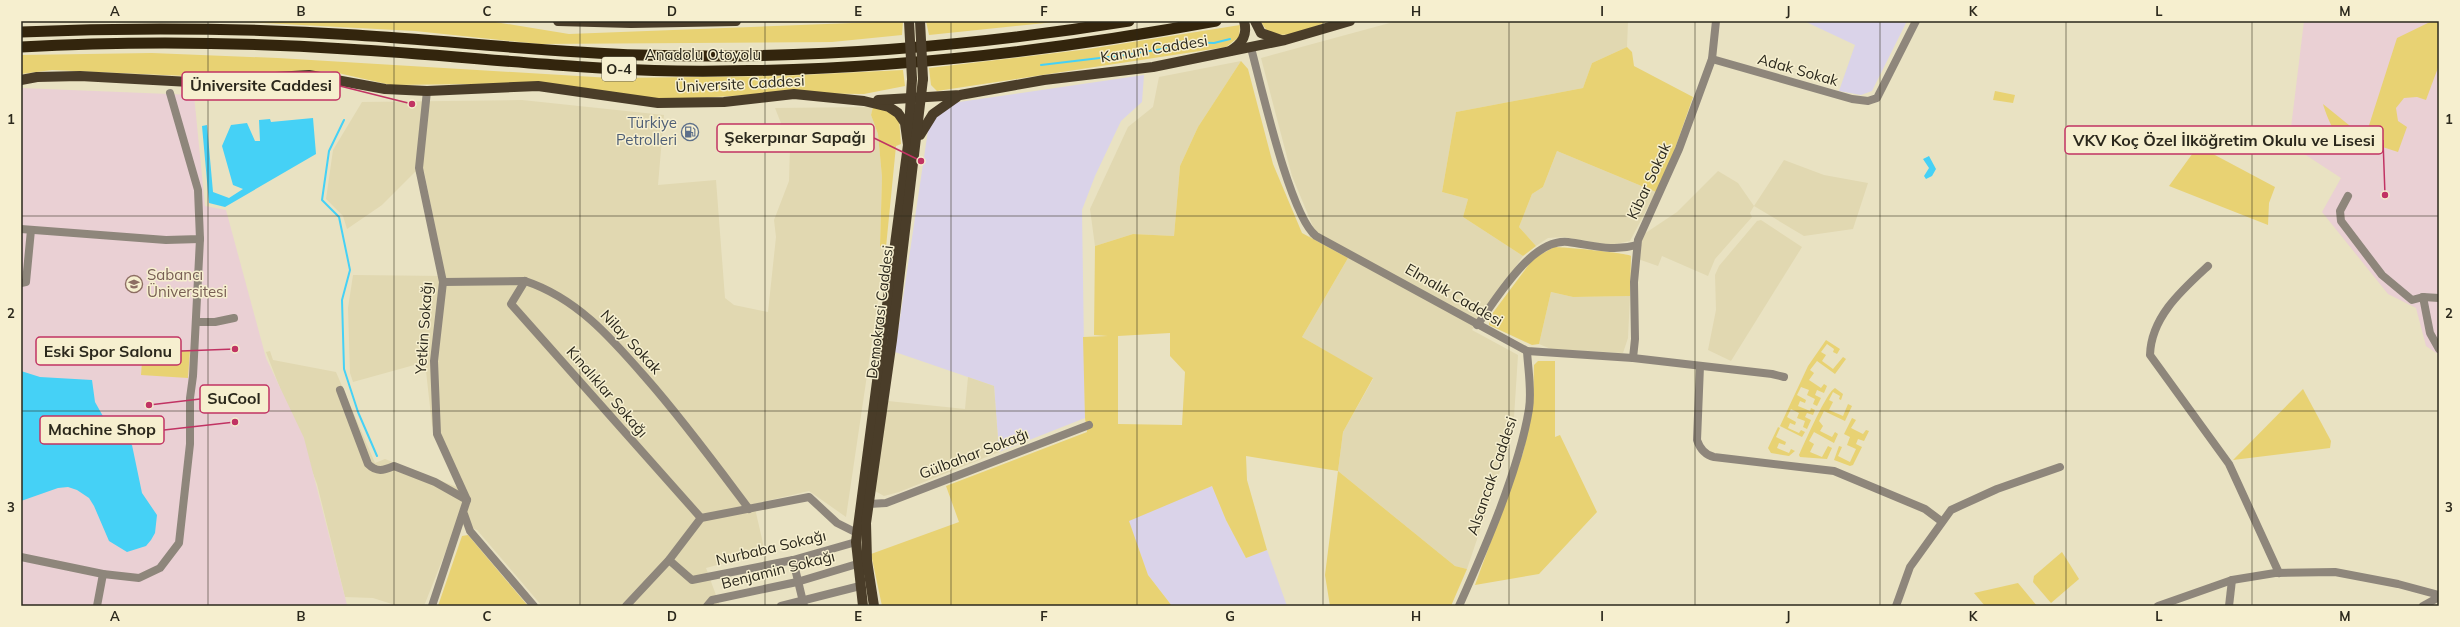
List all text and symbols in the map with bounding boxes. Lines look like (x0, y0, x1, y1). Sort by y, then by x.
text: A (110, 3, 120, 19)
text: B (297, 3, 306, 19)
text: C (483, 3, 492, 19)
text: D (667, 3, 677, 19)
text: E (854, 3, 862, 19)
text: F (1040, 3, 1048, 19)
text: G (1225, 3, 1235, 19)
text: H (1411, 3, 1421, 19)
text: I (1600, 3, 1604, 19)
text: J (1786, 3, 1790, 19)
text: K (1969, 3, 1979, 19)
text: L (2155, 3, 2163, 19)
text: M (2339, 3, 2351, 19)
street label: Kanuni Caddesi (1099, 31, 1209, 66)
street label: Anadolu Otoyolu (645, 45, 761, 64)
street label: Adak Sokak (1756, 49, 1841, 90)
road number: O-4 (602, 57, 636, 81)
street label: Üniversite Caddesi (675, 71, 805, 96)
callout: Üniversite Caddesi (182, 72, 340, 100)
text: Üniversite Caddesi (190, 75, 332, 95)
text: 1 (7, 111, 15, 127)
text: 1 (2445, 111, 2453, 127)
place label: Türkiye Petrolleri (616, 113, 677, 149)
fuel station icon: Türkiye Petrolleri (680, 122, 700, 142)
callout: Şekerpınar Sapağı (717, 124, 874, 152)
callout: VKV Koç Özel İlköğretim Okulu ve Lisesi (2065, 126, 2383, 154)
text: Şekerpınar Sapağı (724, 127, 866, 147)
text: VKV Koç Özel İlköğretim Okulu ve Lisesi (2072, 130, 2375, 150)
street label: Kibar Sokak (1622, 139, 1675, 222)
street label: Demokrasi Caddesi (862, 244, 897, 380)
street label: Elmalık Caddesi (1402, 259, 1506, 330)
place label: Sabancı Üniversitesi (147, 265, 227, 301)
school or university icon: Sabancı Üniversitesi (124, 274, 144, 294)
street label: Yetkin Sokağı (411, 281, 436, 376)
text: 2 (7, 305, 15, 321)
street label: Nilay Sokak (597, 305, 666, 378)
text: 2 (2445, 305, 2453, 321)
callout: Eski Spor Salonu (36, 337, 181, 365)
text: Eski Spor Salonu (44, 341, 172, 361)
street label: Kınalıklar Sokağı (563, 342, 652, 441)
callout: SuCool (200, 385, 269, 413)
text: SuCool (207, 388, 261, 408)
street label: Alsancak Caddesi (1462, 414, 1521, 538)
callout: Machine Shop (40, 416, 164, 444)
text: Machine Shop (48, 419, 156, 439)
street label: Gülbahar Sokağı (916, 424, 1031, 483)
text: 3 (7, 499, 15, 515)
text: 3 (2445, 499, 2453, 515)
street label: Nurbaba Sokağı (714, 526, 828, 569)
street label: Benjamin Sokağı (719, 546, 837, 593)
text: A (110, 608, 120, 624)
text: B (297, 608, 306, 624)
text: C (483, 608, 492, 624)
text: D (667, 608, 677, 624)
text: E (854, 608, 862, 624)
text: F (1040, 608, 1048, 624)
text: G (1225, 608, 1235, 624)
text: H (1411, 608, 1421, 624)
text: I (1600, 608, 1604, 624)
text: J (1786, 608, 1790, 624)
text: K (1969, 608, 1979, 624)
text: L (2155, 608, 2163, 624)
text: M (2339, 608, 2351, 624)

